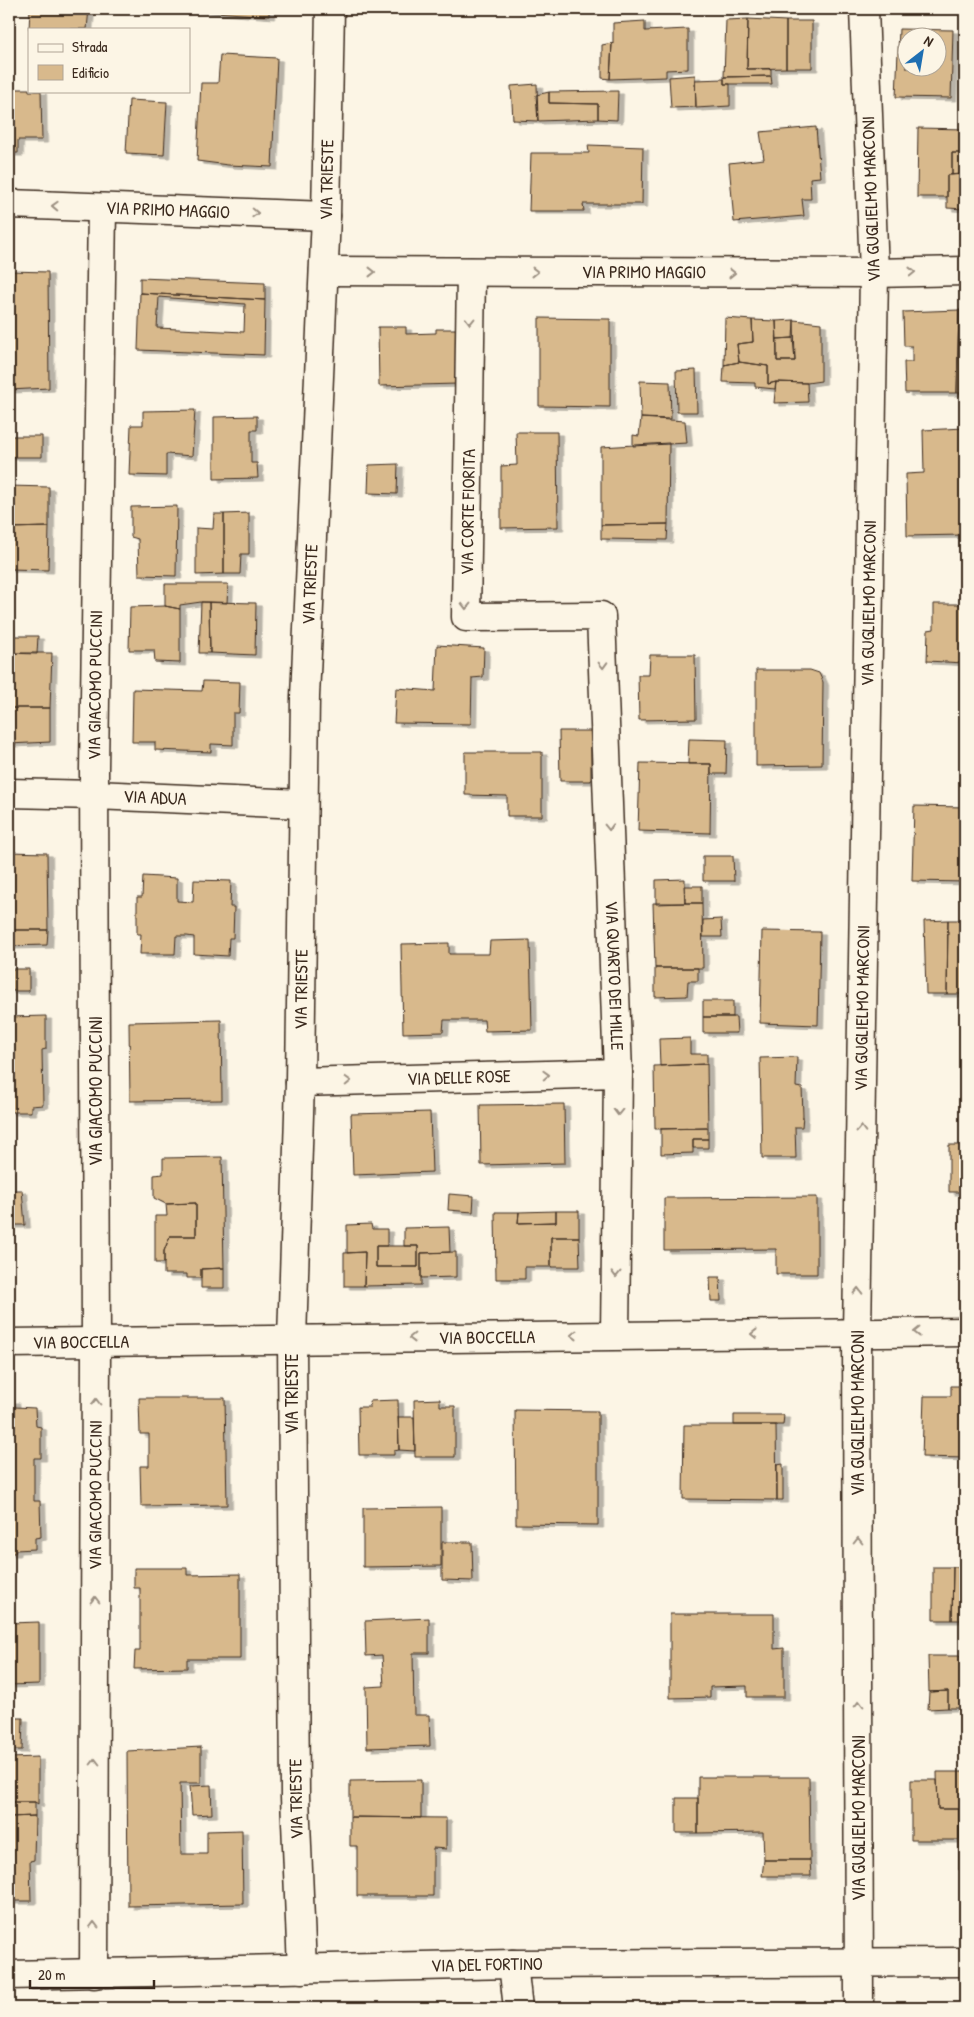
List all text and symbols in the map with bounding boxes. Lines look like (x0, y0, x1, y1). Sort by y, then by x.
legend (28, 28, 190, 92)
north arrow (896, 28, 946, 78)
text: N (921, 30, 938, 51)
text: Strada (72, 36, 108, 57)
text: Edificio (72, 62, 109, 83)
street label: VIA GUGLIELMO MARCONI (855, 116, 886, 283)
street label: VIA TRIESTE (313, 139, 339, 220)
street label: VIA PRIMO MAGGIO (105, 195, 230, 224)
one-way arrow (51, 201, 58, 211)
one-way arrow (252, 208, 260, 219)
street label: VIA PRIMO MAGGIO (582, 259, 706, 284)
one-way arrow (369, 266, 377, 277)
one-way arrow (532, 267, 539, 277)
one-way arrow (909, 267, 917, 277)
one-way arrow (729, 268, 737, 278)
one-way arrow (465, 317, 475, 325)
street label: VIA CORTE FIORITA (454, 448, 481, 575)
street label: VIA GUGLIELMO MARCONI (854, 520, 882, 686)
street label: VIA TRIESTE (295, 543, 324, 625)
one-way arrow (461, 602, 471, 610)
street label: VIA GIACOMO PUCCINI (81, 610, 108, 760)
one-way arrow (598, 661, 608, 669)
street label: VIA ADUA (123, 783, 187, 811)
one-way arrow (604, 824, 614, 831)
street label: VIA QUARTO DEI MILLE (600, 900, 630, 1051)
street label: VIA GUGLIELMO MARCONI (848, 925, 876, 1091)
street label: VIA TRIESTE (288, 949, 314, 1030)
street label: VIA GIACOMO PUCCINI (83, 1016, 108, 1166)
street label: VIA DELLE ROSE (407, 1063, 511, 1091)
one-way arrow (542, 1070, 550, 1080)
one-way arrow (345, 1075, 353, 1086)
one-way arrow (613, 1108, 623, 1116)
one-way arrow (855, 1124, 866, 1132)
one-way arrow (611, 1271, 621, 1279)
one-way arrow (853, 1287, 863, 1294)
street label: VIA BOCCELLA (439, 1324, 535, 1350)
one-way arrow (912, 1327, 920, 1337)
street label: VIA BOCCELLA (33, 1329, 130, 1355)
one-way arrow (750, 1329, 758, 1339)
one-way arrow (570, 1330, 578, 1341)
street label: VIA GUGLIELMO MARCONI (845, 1330, 870, 1496)
one-way arrow (407, 1333, 415, 1343)
street label: VIA TRIESTE (279, 1354, 304, 1434)
one-way arrow (91, 1398, 101, 1406)
street label: VIA GIACOMO PUCCINI (82, 1420, 108, 1570)
one-way arrow (853, 1537, 863, 1544)
one-way arrow (90, 1596, 100, 1604)
one-way arrow (854, 1699, 864, 1707)
street label: VIA GUGLIELMO MARCONI (846, 1735, 871, 1901)
one-way arrow (90, 1758, 100, 1766)
street label: VIA TRIESTE (282, 1758, 309, 1840)
one-way arrow (89, 1921, 99, 1928)
street label: VIA DEL FORTINO (431, 1951, 543, 1978)
scale bar (30, 1957, 154, 1989)
text: 20 m (38, 1964, 65, 1985)

